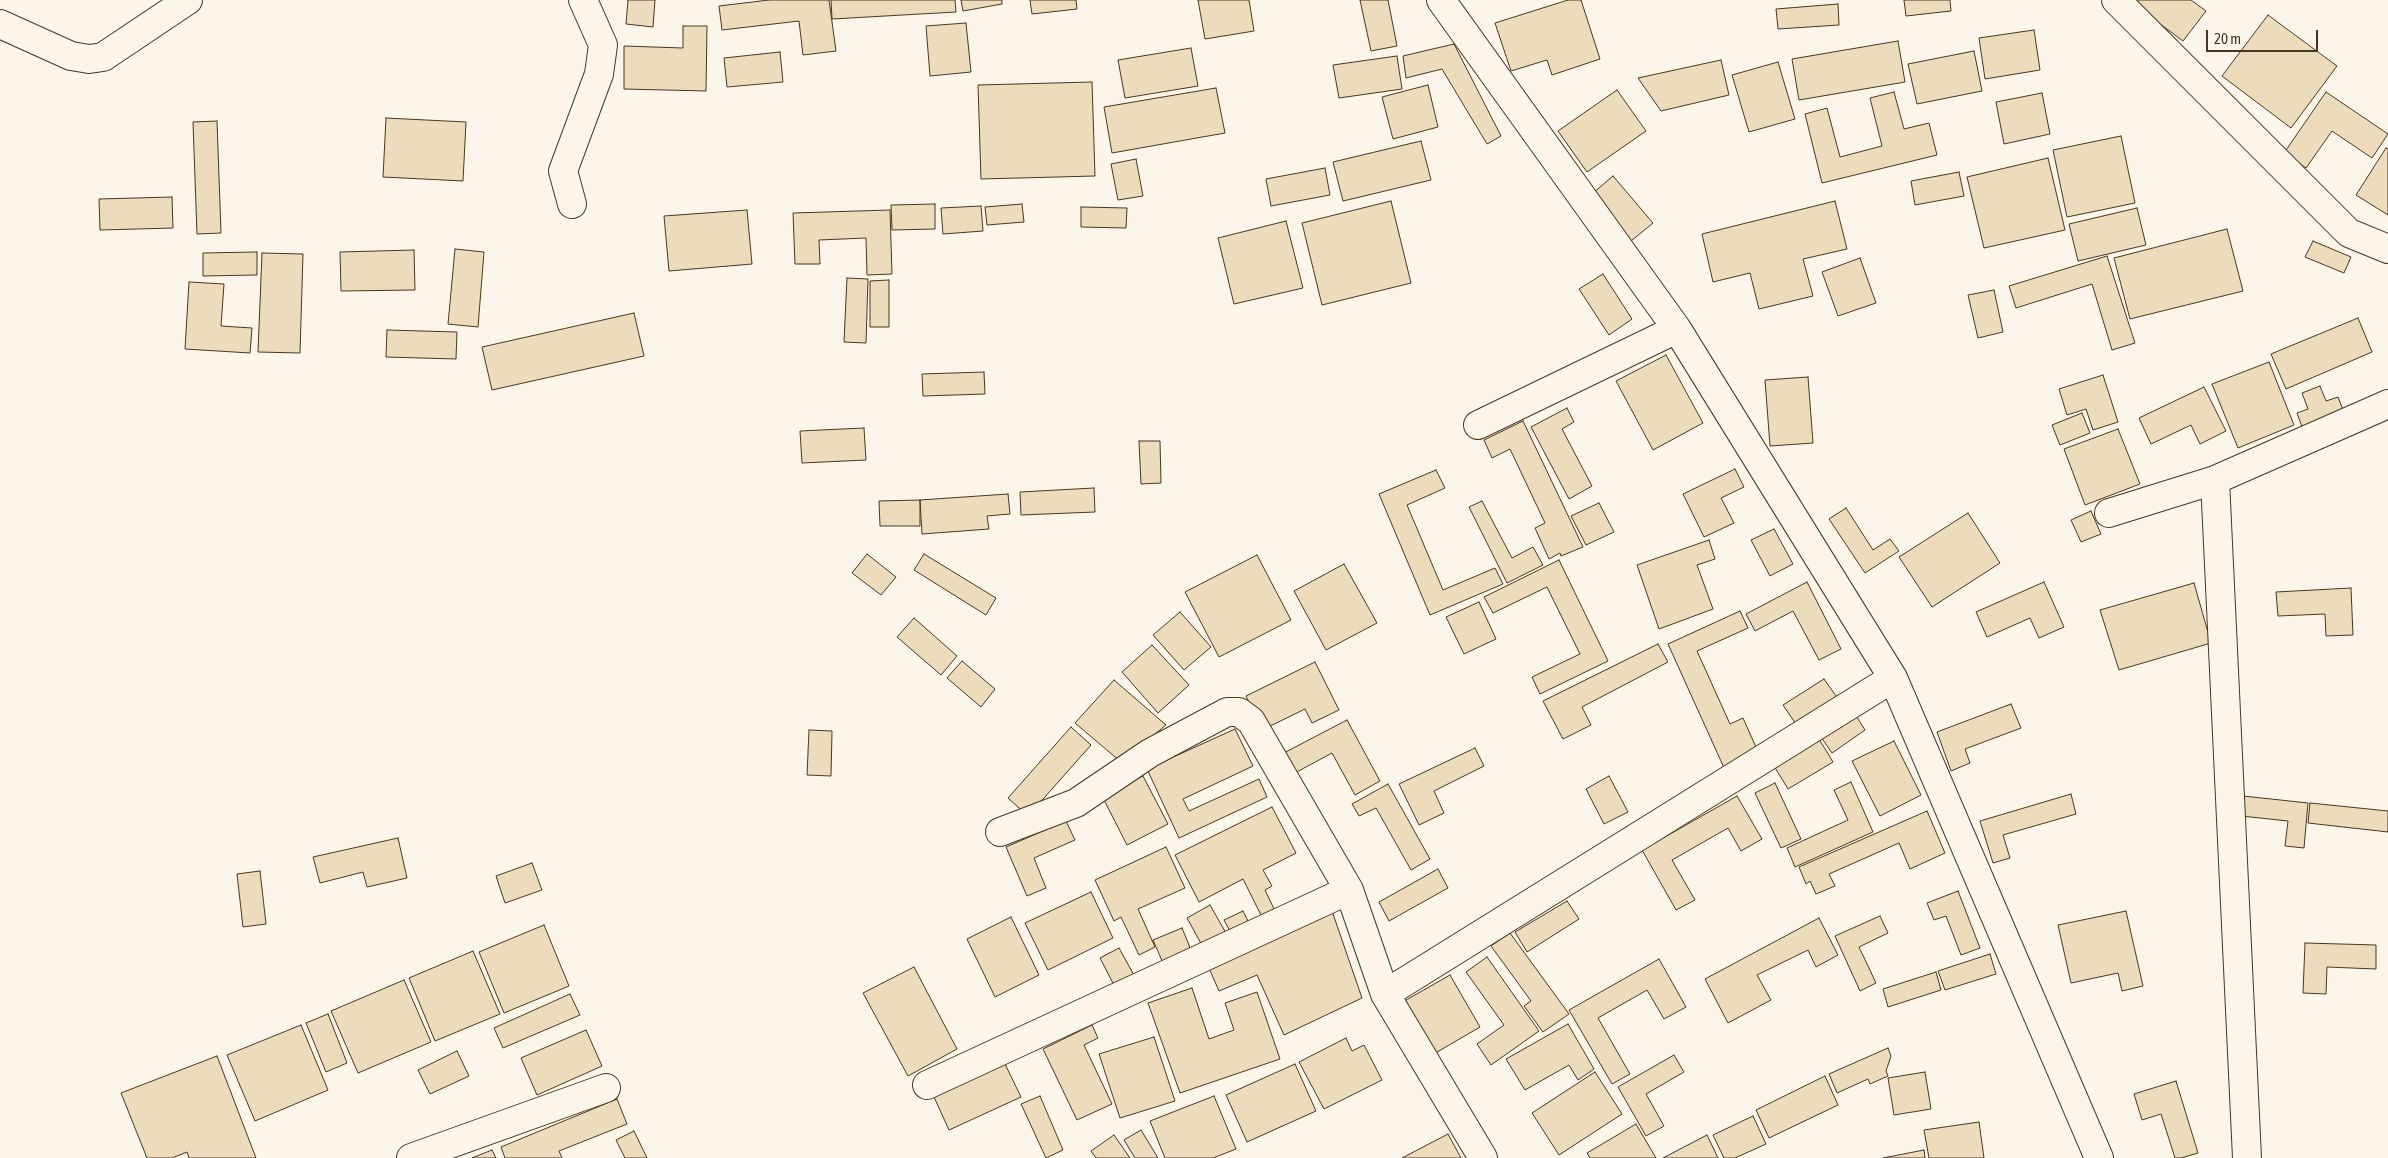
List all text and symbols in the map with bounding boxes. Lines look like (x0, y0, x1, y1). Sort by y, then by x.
scale bar (2208, 20, 2320, 52)
text: 20 m (2214, 30, 2241, 47)

